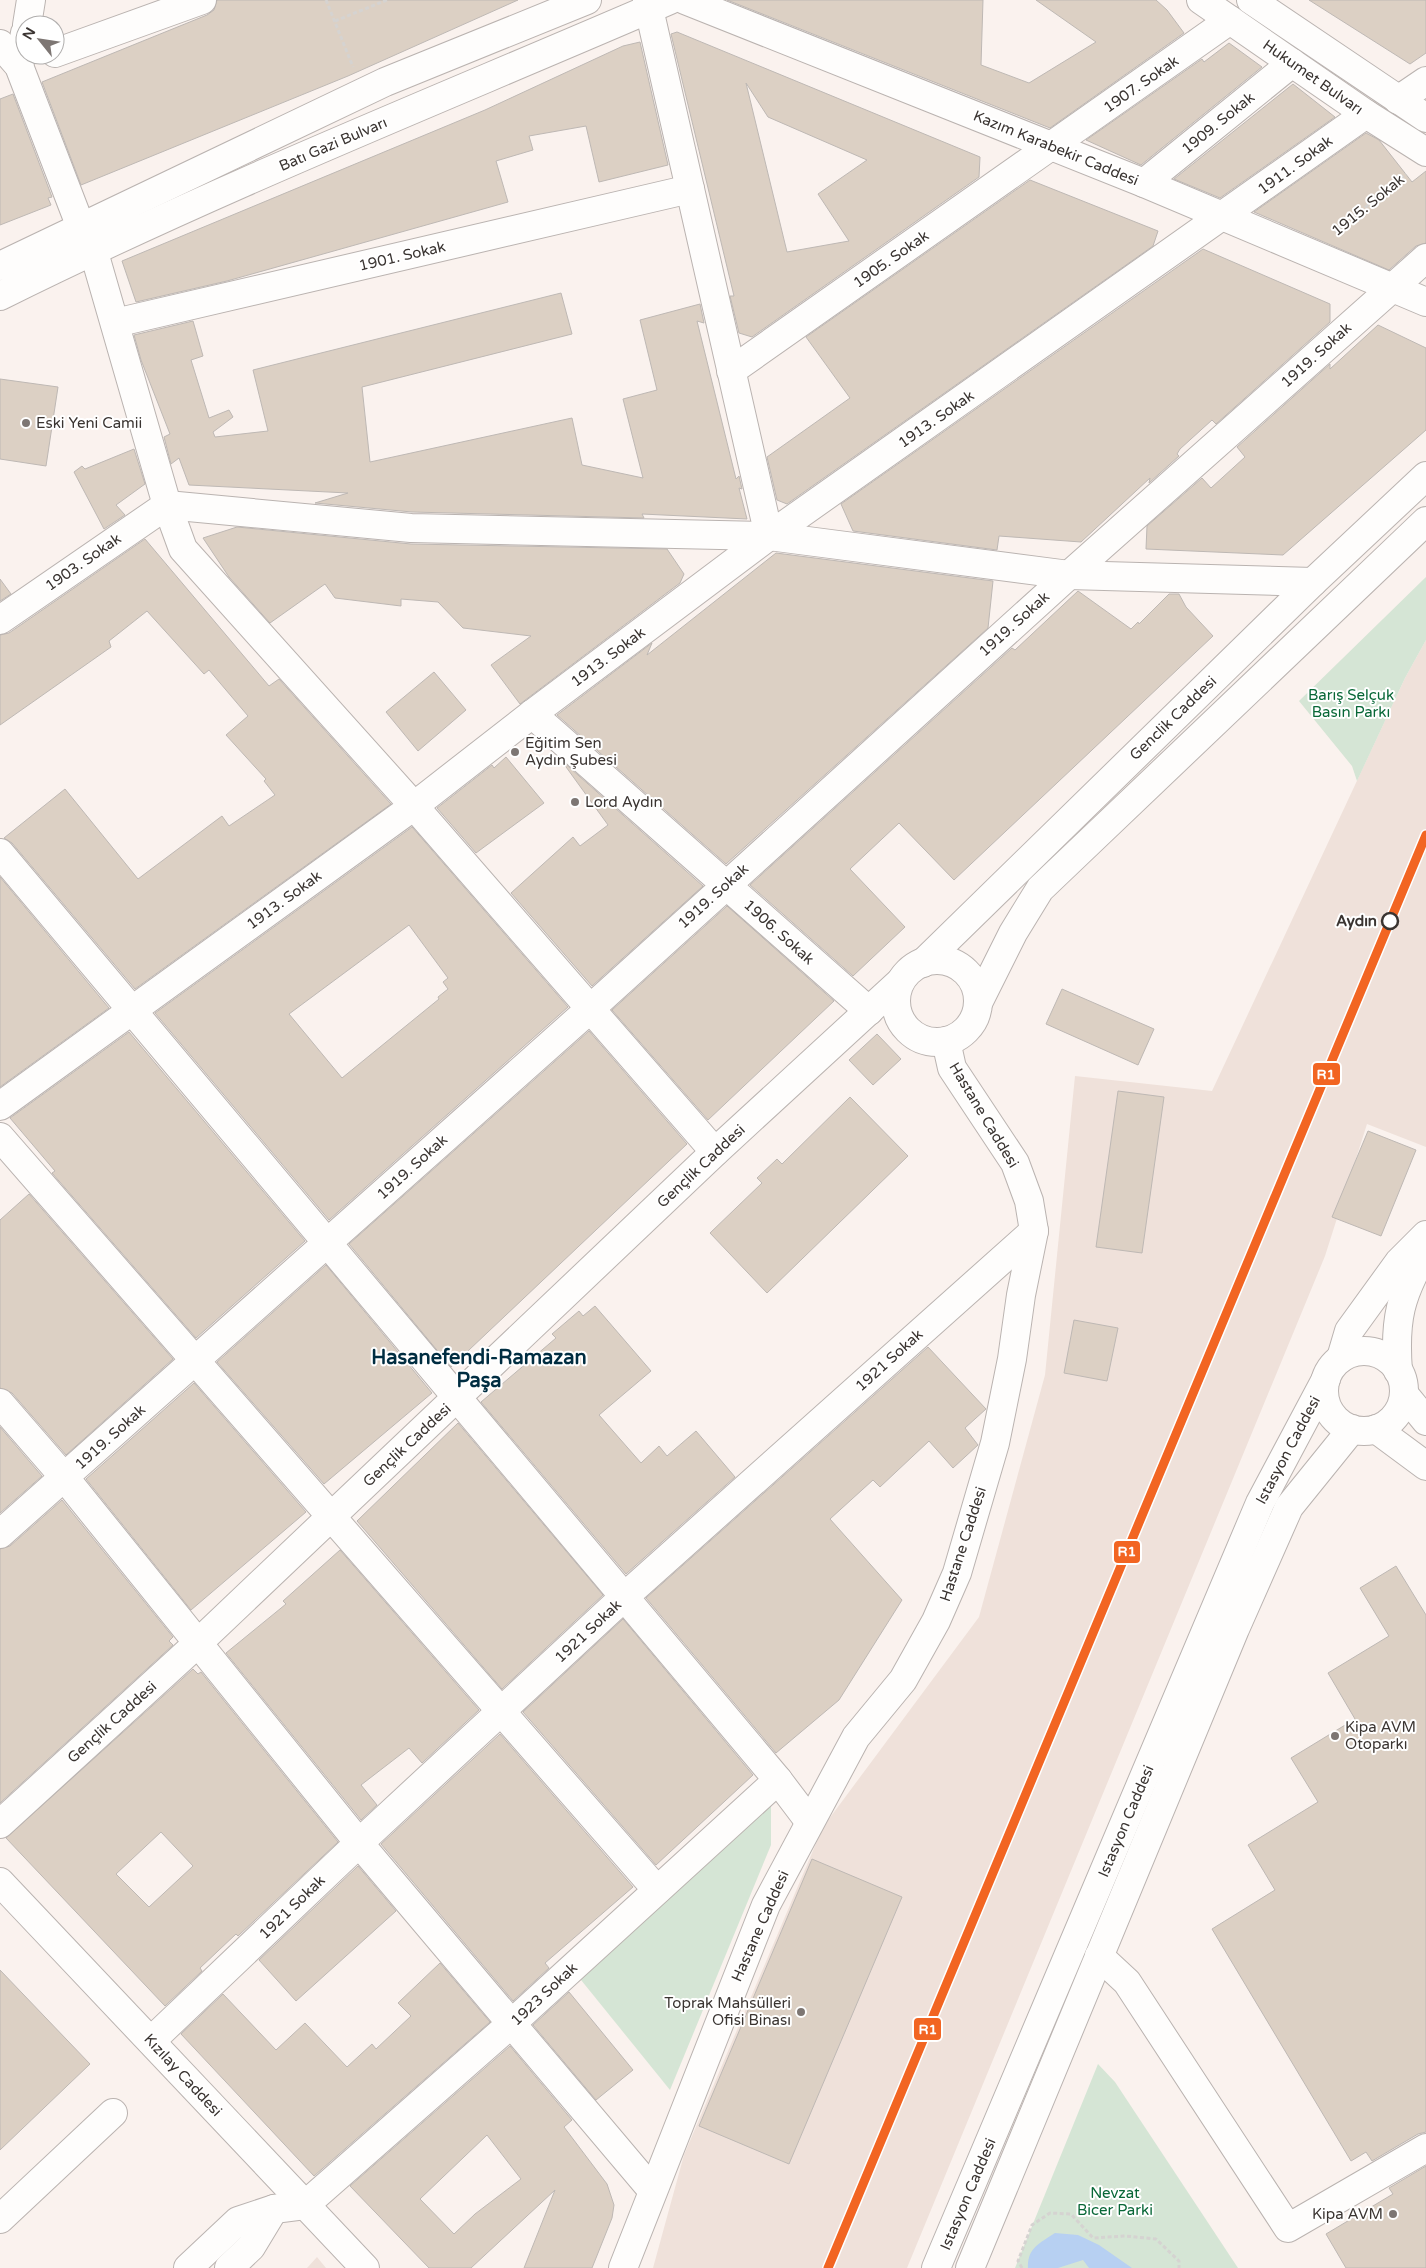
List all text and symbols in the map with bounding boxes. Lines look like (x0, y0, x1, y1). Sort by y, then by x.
north arrow (15, 15, 65, 65)
text: N (19, 25, 39, 43)
street label: Hukumet Bulvarı (1259, 36, 1367, 118)
street label: 1907. Sokak (1100, 51, 1182, 117)
street label: 1909. Sokak (1178, 88, 1258, 158)
street label: Kazım Karabekir Caddesi (971, 107, 1141, 189)
street label: Batı Gazi Bulvarı (276, 113, 390, 175)
street label: 1911. Sokak (1254, 132, 1336, 198)
street label: 1915. Sokak (1328, 170, 1408, 240)
street label: 1905. Sokak (850, 226, 932, 292)
street label: 1901. Sokak (357, 237, 447, 275)
street label: 1919. Sokak (1277, 319, 1355, 391)
street label: 1913. Sokak (895, 386, 977, 452)
place label: Eski Yeni Camii (36, 414, 142, 432)
marker: Eski Yeni Camii (20, 417, 32, 429)
street label: 1903. Sokak (42, 529, 124, 595)
street label: 1919. Sokak (975, 588, 1053, 660)
street label: 1913. Sokak (567, 623, 649, 691)
street label: Genclik Caddesi (1126, 672, 1220, 764)
park label: Barış Selçuk Basın Parkı (1308, 686, 1394, 721)
place label: Eğitim Sen Aydın Şubesi (525, 734, 617, 769)
marker: Eğitim Sen Aydın Şubesi (509, 746, 521, 758)
place label: Lord Aydın (585, 793, 663, 811)
marker: Lord Aydın (569, 796, 581, 808)
street label: 1919. Sokak (674, 860, 752, 932)
street label: 1913. Sokak (243, 867, 325, 933)
street label: 1906. Sokak (740, 896, 818, 968)
place label: Aydın (1336, 912, 1377, 931)
marker: Aydın (1381, 912, 1399, 930)
street label: Hastane Caddesi (945, 1059, 1023, 1171)
line badge: R1 (1312, 1062, 1341, 1086)
text: R1 (1317, 1066, 1335, 1083)
street label: Gençlik Caddesi (653, 1121, 749, 1211)
street label: 1919. Sokak (373, 1131, 451, 1203)
street label: 1921 Sokak (852, 1325, 926, 1395)
district label: Hasanefendi-Ramazan Paşa (371, 1346, 587, 1393)
street label: Istasyon Caddesi (1252, 1393, 1324, 1507)
street label: Gençlik Caddesi (359, 1400, 455, 1490)
street label: 1919. Sokak (71, 1401, 149, 1473)
street label: Hastane Caddesi (936, 1484, 990, 1604)
line badge: R1 (1113, 1540, 1141, 1564)
text: R1 (1118, 1543, 1136, 1560)
street label: 1921 Sokak (551, 1596, 625, 1666)
street label: Gençlik Caddesi (64, 1677, 160, 1767)
place label: Kipa AVM Otoparkı (1345, 1718, 1416, 1753)
marker: Kipa AVM Otoparkı (1329, 1730, 1341, 1742)
street label: Istasyon Caddesi (1094, 1762, 1158, 1880)
street label: Hastane Caddesi (727, 1868, 793, 1984)
street label: 1921 Sokak (255, 1871, 329, 1943)
street label: 1923 Sokak (507, 1959, 581, 2029)
place label: Toprak Mahsülleri Ofisi Binası (664, 1994, 791, 2029)
marker: Toprak Mahsülleri Ofisi Binası (795, 2006, 807, 2018)
line badge: R1 (913, 2017, 942, 2041)
text: R1 (919, 2021, 937, 2038)
street label: Kızılay Caddesi (140, 2030, 226, 2120)
street label: Istasyon Caddesi (936, 2135, 1000, 2253)
park label: Nevzat Bicer Parki (1077, 2184, 1153, 2219)
place label: Kipa AVM (1312, 2205, 1383, 2223)
marker: Kipa AVM (1387, 2208, 1399, 2220)

